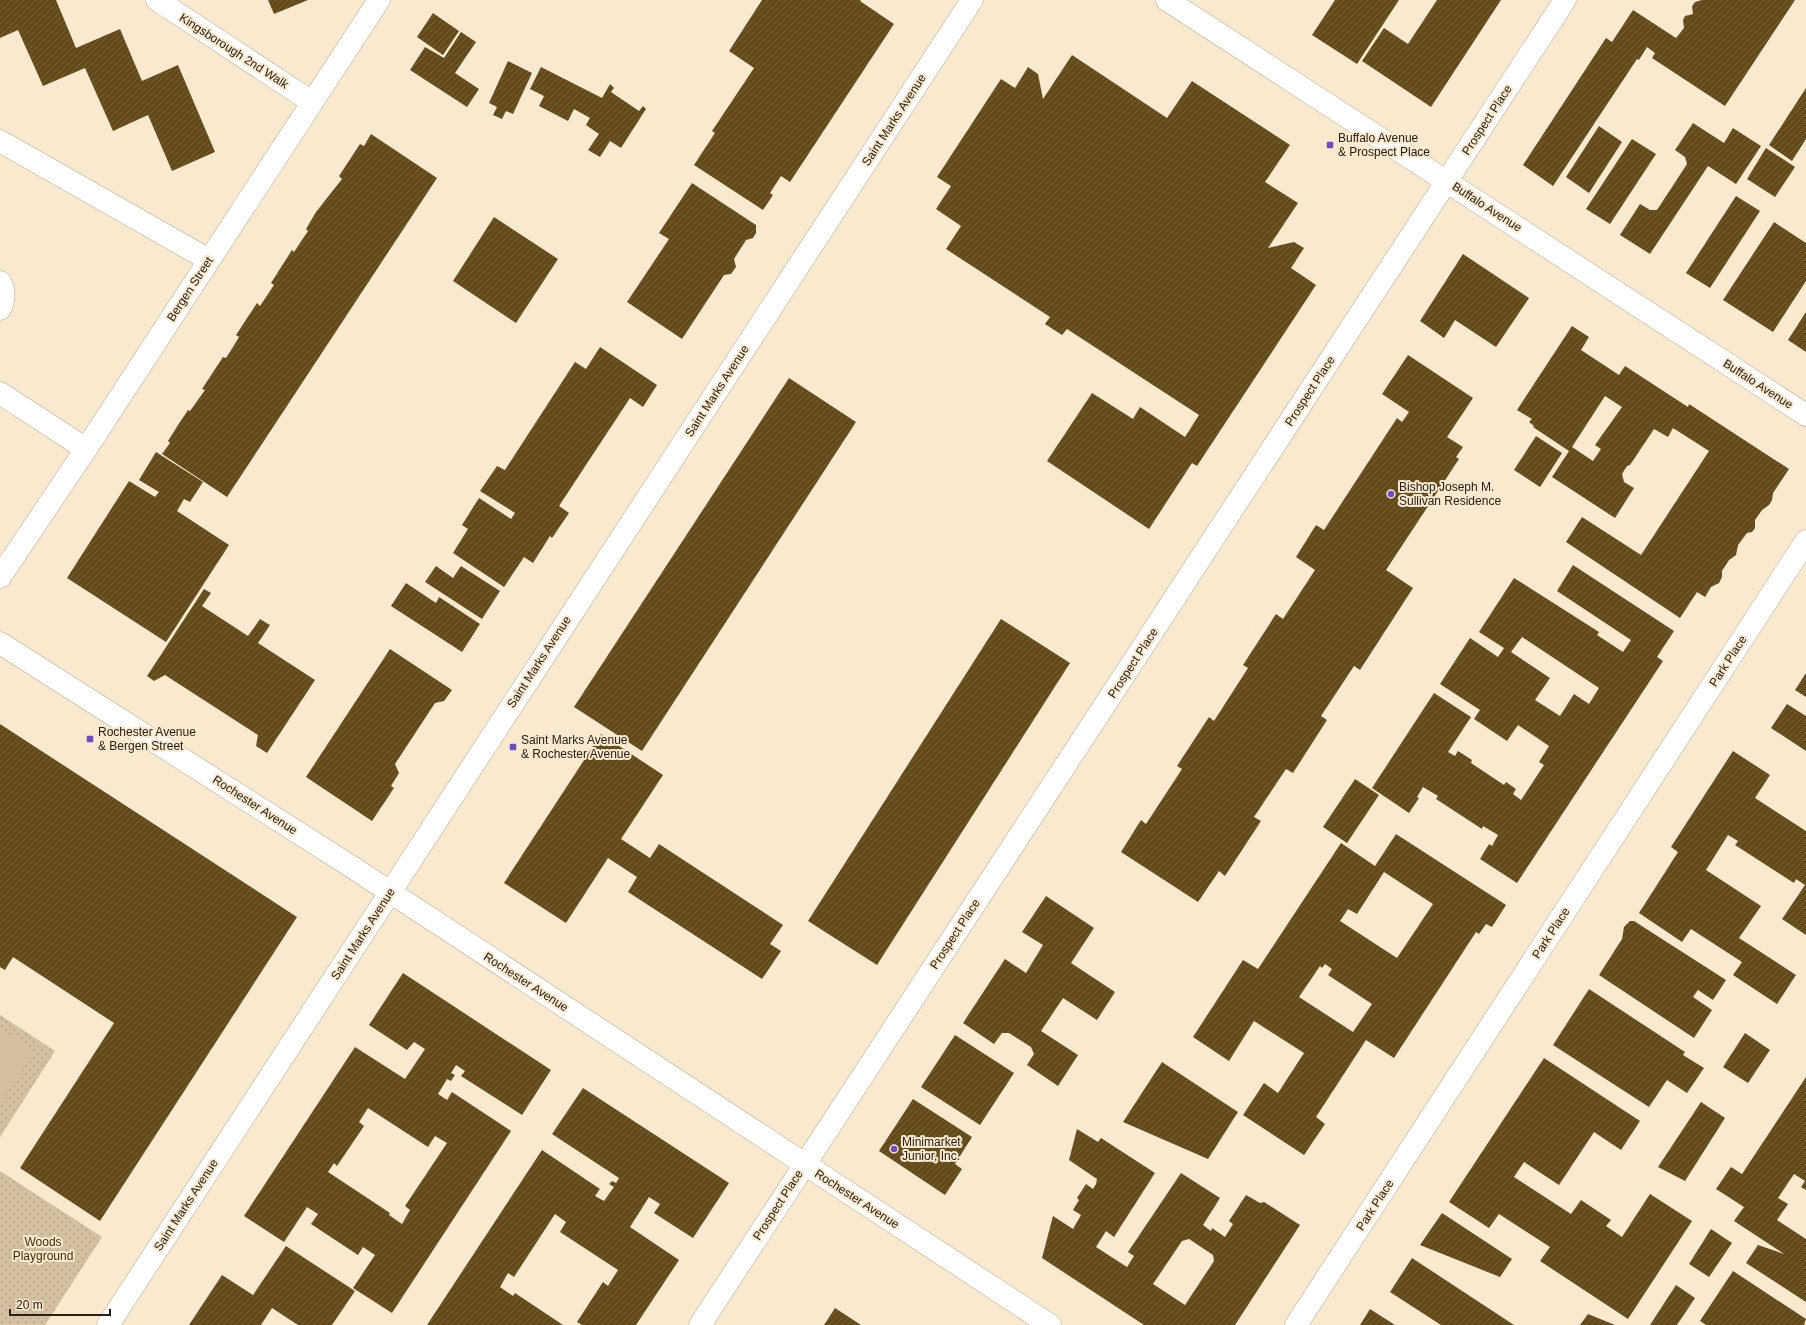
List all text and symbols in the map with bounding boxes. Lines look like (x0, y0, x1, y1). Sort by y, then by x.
street label: Kingsborough 2nd Walk (177, 11, 292, 92)
street label: Saint Marks Avenue (859, 71, 929, 168)
street label: Prospect Place (1459, 82, 1515, 158)
place label: Buffalo Avenue & Prospect Place (1338, 131, 1430, 159)
marker: Buffalo Avenue & Prospect Place (1325, 140, 1335, 150)
street label: Buffalo Avenue (1450, 179, 1525, 235)
street label: Bergen Street (164, 254, 216, 324)
street label: Saint Marks Avenue (682, 342, 752, 439)
street label: Prospect Place (1282, 353, 1338, 429)
street label: Buffalo Avenue (1721, 356, 1796, 412)
place label: Bishop Joseph M. Sullivan Residence (1399, 480, 1501, 508)
marker: Bishop Joseph M. Sullivan Residence (1386, 489, 1396, 499)
street label: Saint Marks Avenue (504, 613, 574, 710)
street label: Prospect Place (1105, 625, 1161, 701)
street label: Park Place (1706, 633, 1750, 689)
place label: Rochester Avenue & Bergen Street (98, 725, 196, 753)
place label: Saint Marks Avenue & Rochester Avenue (521, 733, 631, 761)
marker: Rochester Avenue & Bergen Street (85, 734, 95, 744)
marker: Saint Marks Avenue & Rochester Avenue (508, 742, 518, 752)
street label: Rochester Avenue (210, 772, 300, 838)
street label: Saint Marks Avenue (328, 885, 398, 982)
street label: Prospect Place (927, 896, 983, 972)
street label: Park Place (1529, 905, 1573, 961)
street label: Rochester Avenue (481, 949, 571, 1015)
place label: Minimarket Junior, Inc. (902, 1135, 961, 1163)
marker: Minimarket Junior, Inc. (889, 1144, 899, 1154)
street label: Saint Marks Avenue (151, 1156, 221, 1253)
street label: Rochester Avenue (812, 1166, 902, 1232)
street label: Prospect Place (750, 1167, 806, 1243)
street label: Park Place (1353, 1177, 1397, 1233)
park label: Woods Playground (13, 1235, 73, 1263)
scale bar (10, 1291, 110, 1317)
text: 20 m (16, 1298, 43, 1312)

